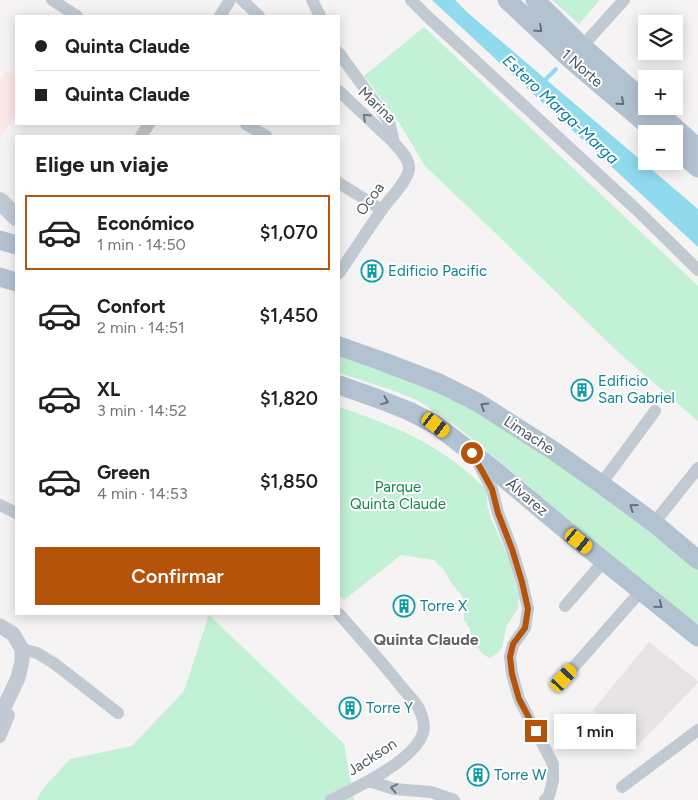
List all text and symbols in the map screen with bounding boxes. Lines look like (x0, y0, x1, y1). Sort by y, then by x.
map controls (638, 15, 683, 170)
button: layers (638, 15, 683, 60)
one-way arrow (533, 23, 542, 32)
text: Quinta Claude (65, 35, 190, 58)
street label: 1 Norte (558, 45, 606, 91)
water label: Estero Marga-Marga (499, 51, 623, 168)
button: + (638, 70, 683, 115)
text: Quinta Claude (65, 83, 190, 106)
street label: Marina (354, 83, 400, 127)
one-way arrow (615, 96, 624, 105)
one-way arrow (363, 114, 372, 123)
button: − (638, 125, 683, 170)
text: Elige un viaje (35, 151, 168, 178)
street label: Ocoa (352, 179, 388, 219)
icon: car (37, 210, 82, 255)
text: Económico (97, 212, 194, 235)
text: $1,070 (260, 221, 318, 244)
text: 1 min · 14:50 (97, 235, 186, 254)
building icon: Edificio Pacific (360, 259, 384, 283)
place label: Edificio Pacific (388, 262, 487, 280)
icon: car (37, 293, 82, 338)
text: Confort (97, 295, 166, 318)
text: $1,450 (260, 304, 318, 327)
text: 2 min · 14:51 (97, 318, 185, 337)
place label: Edificio San Gabriel (598, 372, 675, 407)
icon: car (37, 376, 82, 421)
text: XL (97, 378, 120, 401)
building icon: Edificio San Gabriel (570, 378, 594, 402)
text: $1,820 (260, 387, 318, 410)
one-way arrow (380, 395, 389, 405)
text: 3 min · 14:52 (97, 401, 187, 420)
one-way arrow (480, 403, 489, 413)
car (419, 410, 452, 440)
street label: Limache (500, 412, 558, 458)
route start (461, 442, 483, 464)
icon: car (37, 459, 82, 504)
text: Green (97, 461, 150, 484)
text: $1,850 (260, 470, 318, 493)
street label: Álvarez (502, 474, 552, 520)
park label: Parque Quinta Claude (350, 478, 446, 513)
text: 4 min · 14:53 (97, 484, 188, 503)
one-way arrow (629, 504, 639, 513)
car (562, 526, 595, 556)
button: Confirmar (35, 547, 320, 605)
building icon: Torre X (392, 594, 416, 618)
place label: Torre X (420, 597, 468, 615)
one-way arrow (653, 600, 662, 608)
district label: Quinta Claude (373, 630, 479, 649)
car (548, 662, 579, 694)
building icon: Torre Y (338, 696, 362, 720)
place label: Torre Y (366, 699, 413, 717)
callout: 1 min (554, 714, 636, 748)
route end (525, 720, 547, 742)
text: 1 min (576, 722, 614, 741)
street label: Jackson (344, 735, 400, 779)
building icon: Torre W (466, 763, 490, 787)
place label: Torre W (494, 766, 547, 784)
one-way arrow (390, 783, 399, 794)

